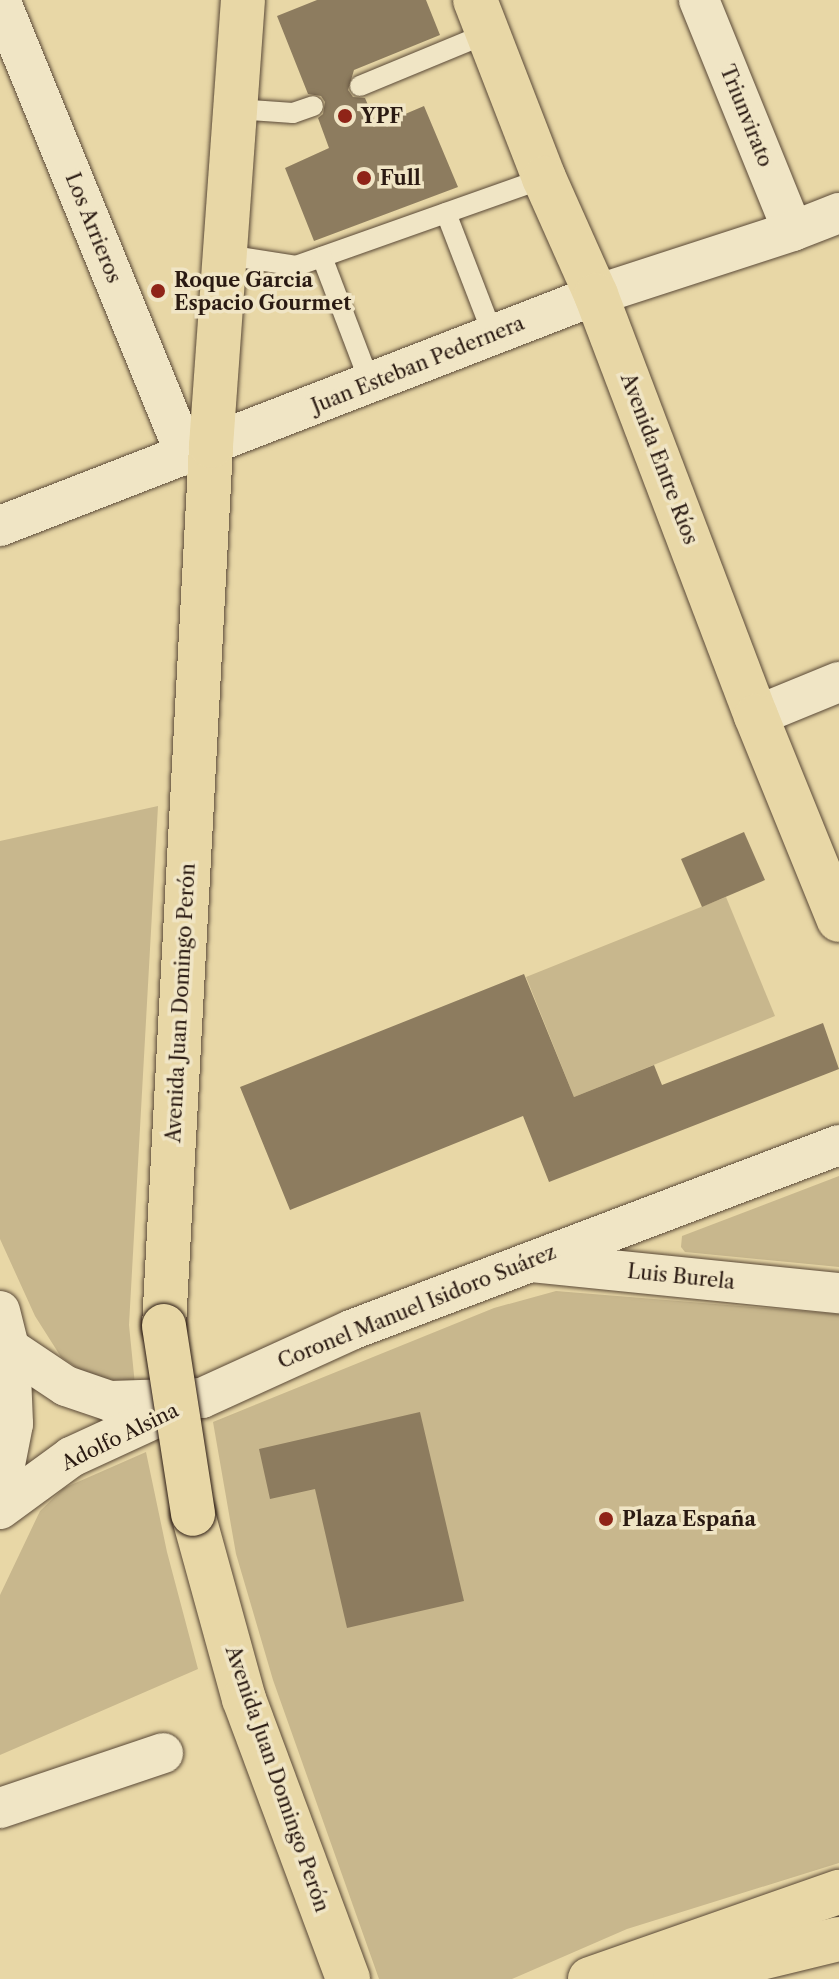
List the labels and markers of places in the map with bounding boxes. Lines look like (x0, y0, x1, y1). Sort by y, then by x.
place label: YPF (361, 104, 403, 128)
marker: YPF (336, 107, 354, 125)
place label: Full (380, 166, 421, 190)
marker: Full (355, 169, 373, 187)
place label: Roque Garcia Espacio Gourmet (174, 268, 351, 315)
marker: Roque Garcia Espacio Gourmet (149, 282, 167, 300)
place label: Plaza España (622, 1507, 756, 1531)
marker: Plaza España (597, 1510, 615, 1528)

